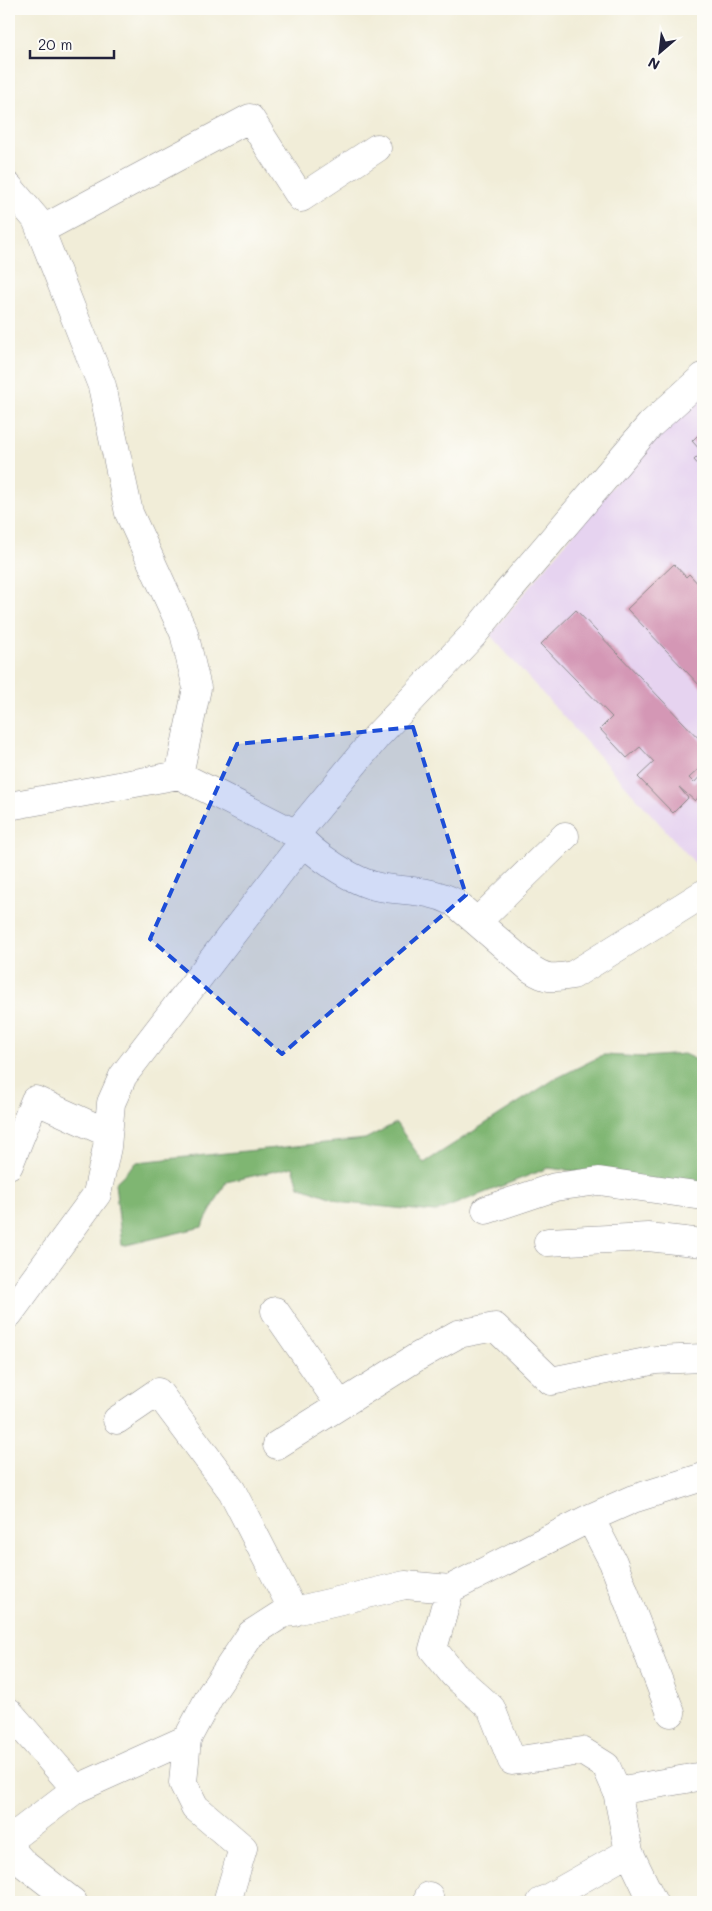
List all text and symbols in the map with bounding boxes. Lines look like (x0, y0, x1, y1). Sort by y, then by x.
scale bar (30, 28, 114, 60)
north arrow (634, 28, 684, 78)
text: 20 m (38, 34, 72, 54)
text: N (645, 53, 663, 75)

